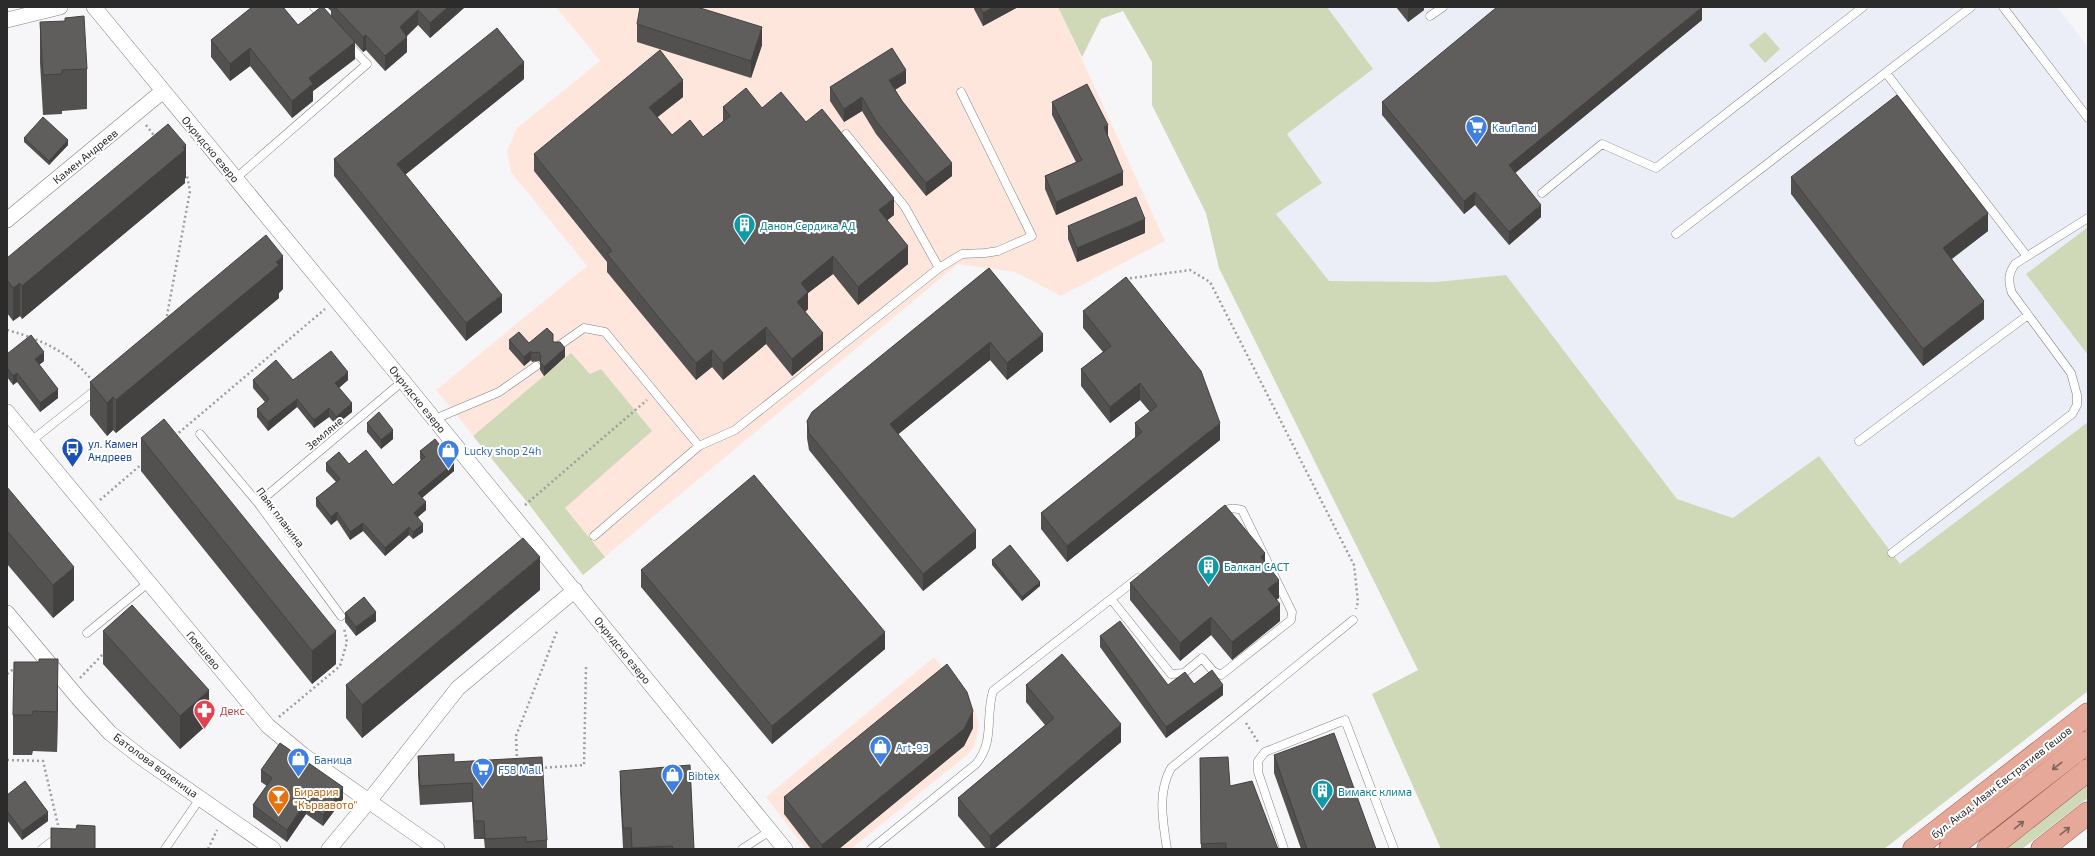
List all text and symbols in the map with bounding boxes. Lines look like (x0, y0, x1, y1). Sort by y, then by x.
street label: Охридско езеро (180, 113, 242, 185)
supermarket icon: Kaufland (1464, 114, 1490, 147)
place label: Kaufland (1492, 121, 1537, 134)
street label: Камен Андреев (50, 126, 120, 186)
building icon: Данон Сердика АД (731, 212, 757, 245)
place label: Данон Сердика АД (760, 219, 856, 232)
street label: Охридско езеро (387, 363, 449, 435)
street label: Земляне (303, 414, 345, 452)
bus stop icon: ул. Камен Андреев (60, 436, 86, 469)
place label: ул. Камен Андреев (88, 437, 138, 463)
shop icon: Lucky shop 24h (436, 437, 462, 470)
place label: Lucky shop 24h (464, 444, 541, 457)
street label: Паяк планина (254, 484, 308, 550)
building icon: Балкан САСТ (1196, 553, 1222, 586)
place label: Балкан САСТ (1224, 560, 1290, 573)
street label: Охридско езеро (592, 614, 654, 686)
street label: Гюешево (184, 628, 224, 672)
pharmacy icon: Декс (192, 697, 218, 730)
place label: Декс (220, 704, 245, 717)
street label: бул. Акад. Иван Евстратиев Гешов (1928, 723, 2074, 842)
street label: Батолова воденица (111, 730, 201, 800)
shop icon: Art-93 (868, 734, 894, 767)
place label: Art-93 (896, 741, 929, 754)
shop icon: Баница (285, 746, 311, 779)
place label: Баница (314, 753, 352, 766)
supermarket icon: F58 Mall (470, 756, 496, 789)
shop icon: Bibtex (659, 762, 685, 795)
one-way arrow (2052, 762, 2063, 770)
place label: F58 Mall (498, 763, 542, 776)
place label: Bibtex (688, 769, 720, 782)
building icon: Вимакс клима (1309, 778, 1335, 811)
bar icon: Бирария "Кървавото" (266, 784, 292, 817)
place label: Бирария "Кървавото" (294, 785, 357, 811)
place label: Вимакс клима (1338, 785, 1412, 798)
one-way arrow (2013, 820, 2024, 829)
one-way arrow (2059, 827, 2070, 835)

